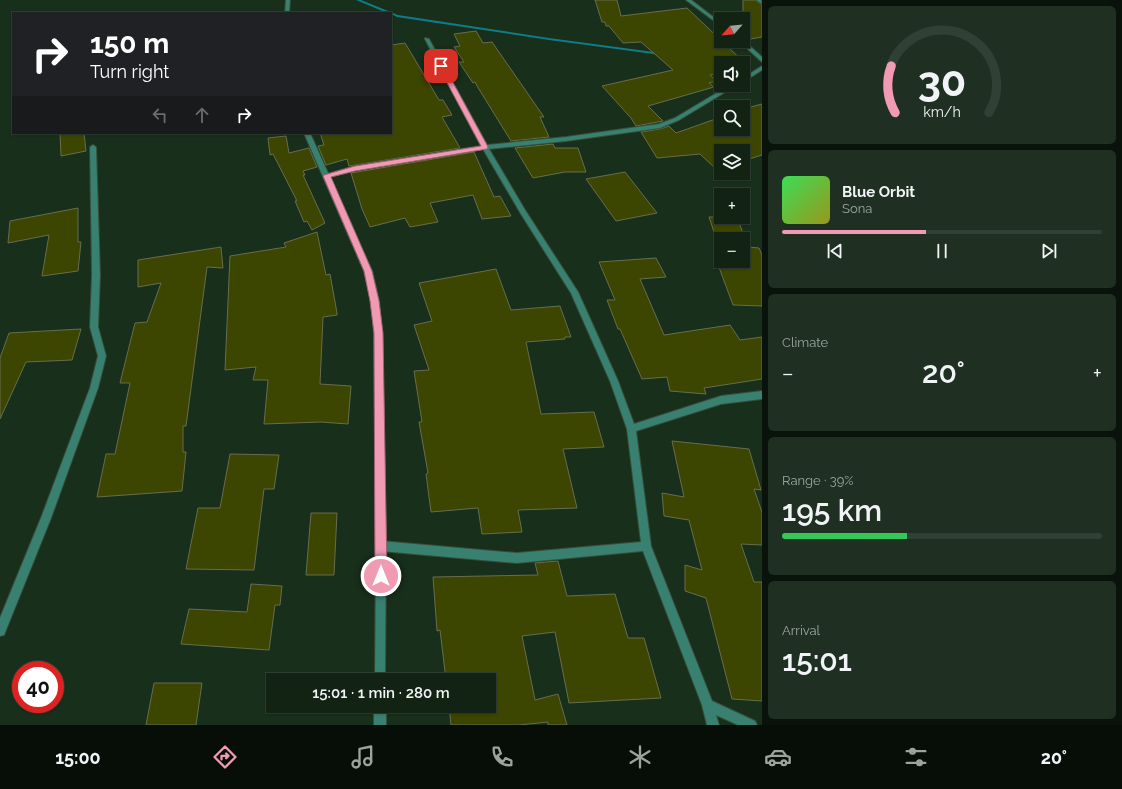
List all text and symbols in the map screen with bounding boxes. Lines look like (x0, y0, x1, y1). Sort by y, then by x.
north arrow (714, 12, 750, 48)
map controls (714, 12, 750, 268)
text: 150 m (90, 27, 169, 60)
icon: right (24, 28, 76, 80)
pin (424, 49, 458, 83)
icon: arrive (430, 55, 452, 77)
button: sound (714, 56, 750, 92)
text: 30 (918, 57, 966, 106)
text: Turn right (90, 61, 169, 82)
button: search (714, 100, 750, 136)
text: km/h (923, 103, 961, 119)
icon: left (149, 104, 171, 126)
icon: ahead (191, 104, 213, 126)
icon: right (233, 104, 255, 126)
button: layers (714, 144, 750, 180)
text: Blue Orbit (842, 183, 915, 201)
button: + (714, 188, 750, 224)
text: Sona (842, 201, 872, 216)
button: − (714, 232, 750, 268)
icon: previous (824, 240, 846, 262)
icon: pause (931, 240, 953, 262)
icon: next (1038, 240, 1060, 262)
text: Climate (782, 335, 828, 350)
text: 20° (922, 355, 965, 390)
text: − (782, 360, 794, 386)
text: + (1093, 360, 1102, 386)
text: Range · 39% (782, 473, 854, 488)
text: 195 km (782, 493, 882, 528)
position arrow (360, 555, 402, 597)
text: Arrival (782, 623, 820, 638)
text: 15:01 (782, 643, 852, 678)
speed limit sign: 40 (12, 661, 64, 713)
text: 15:01 · 1 min · 280 m (312, 684, 450, 702)
icon: directions (211, 743, 239, 771)
icon: music (349, 743, 377, 771)
icon: phone (488, 743, 516, 771)
icon: climate (626, 743, 654, 771)
icon: car (764, 743, 792, 771)
icon: filters (902, 743, 930, 771)
text: 15:00 (55, 747, 101, 768)
text: 20° (1041, 747, 1067, 768)

